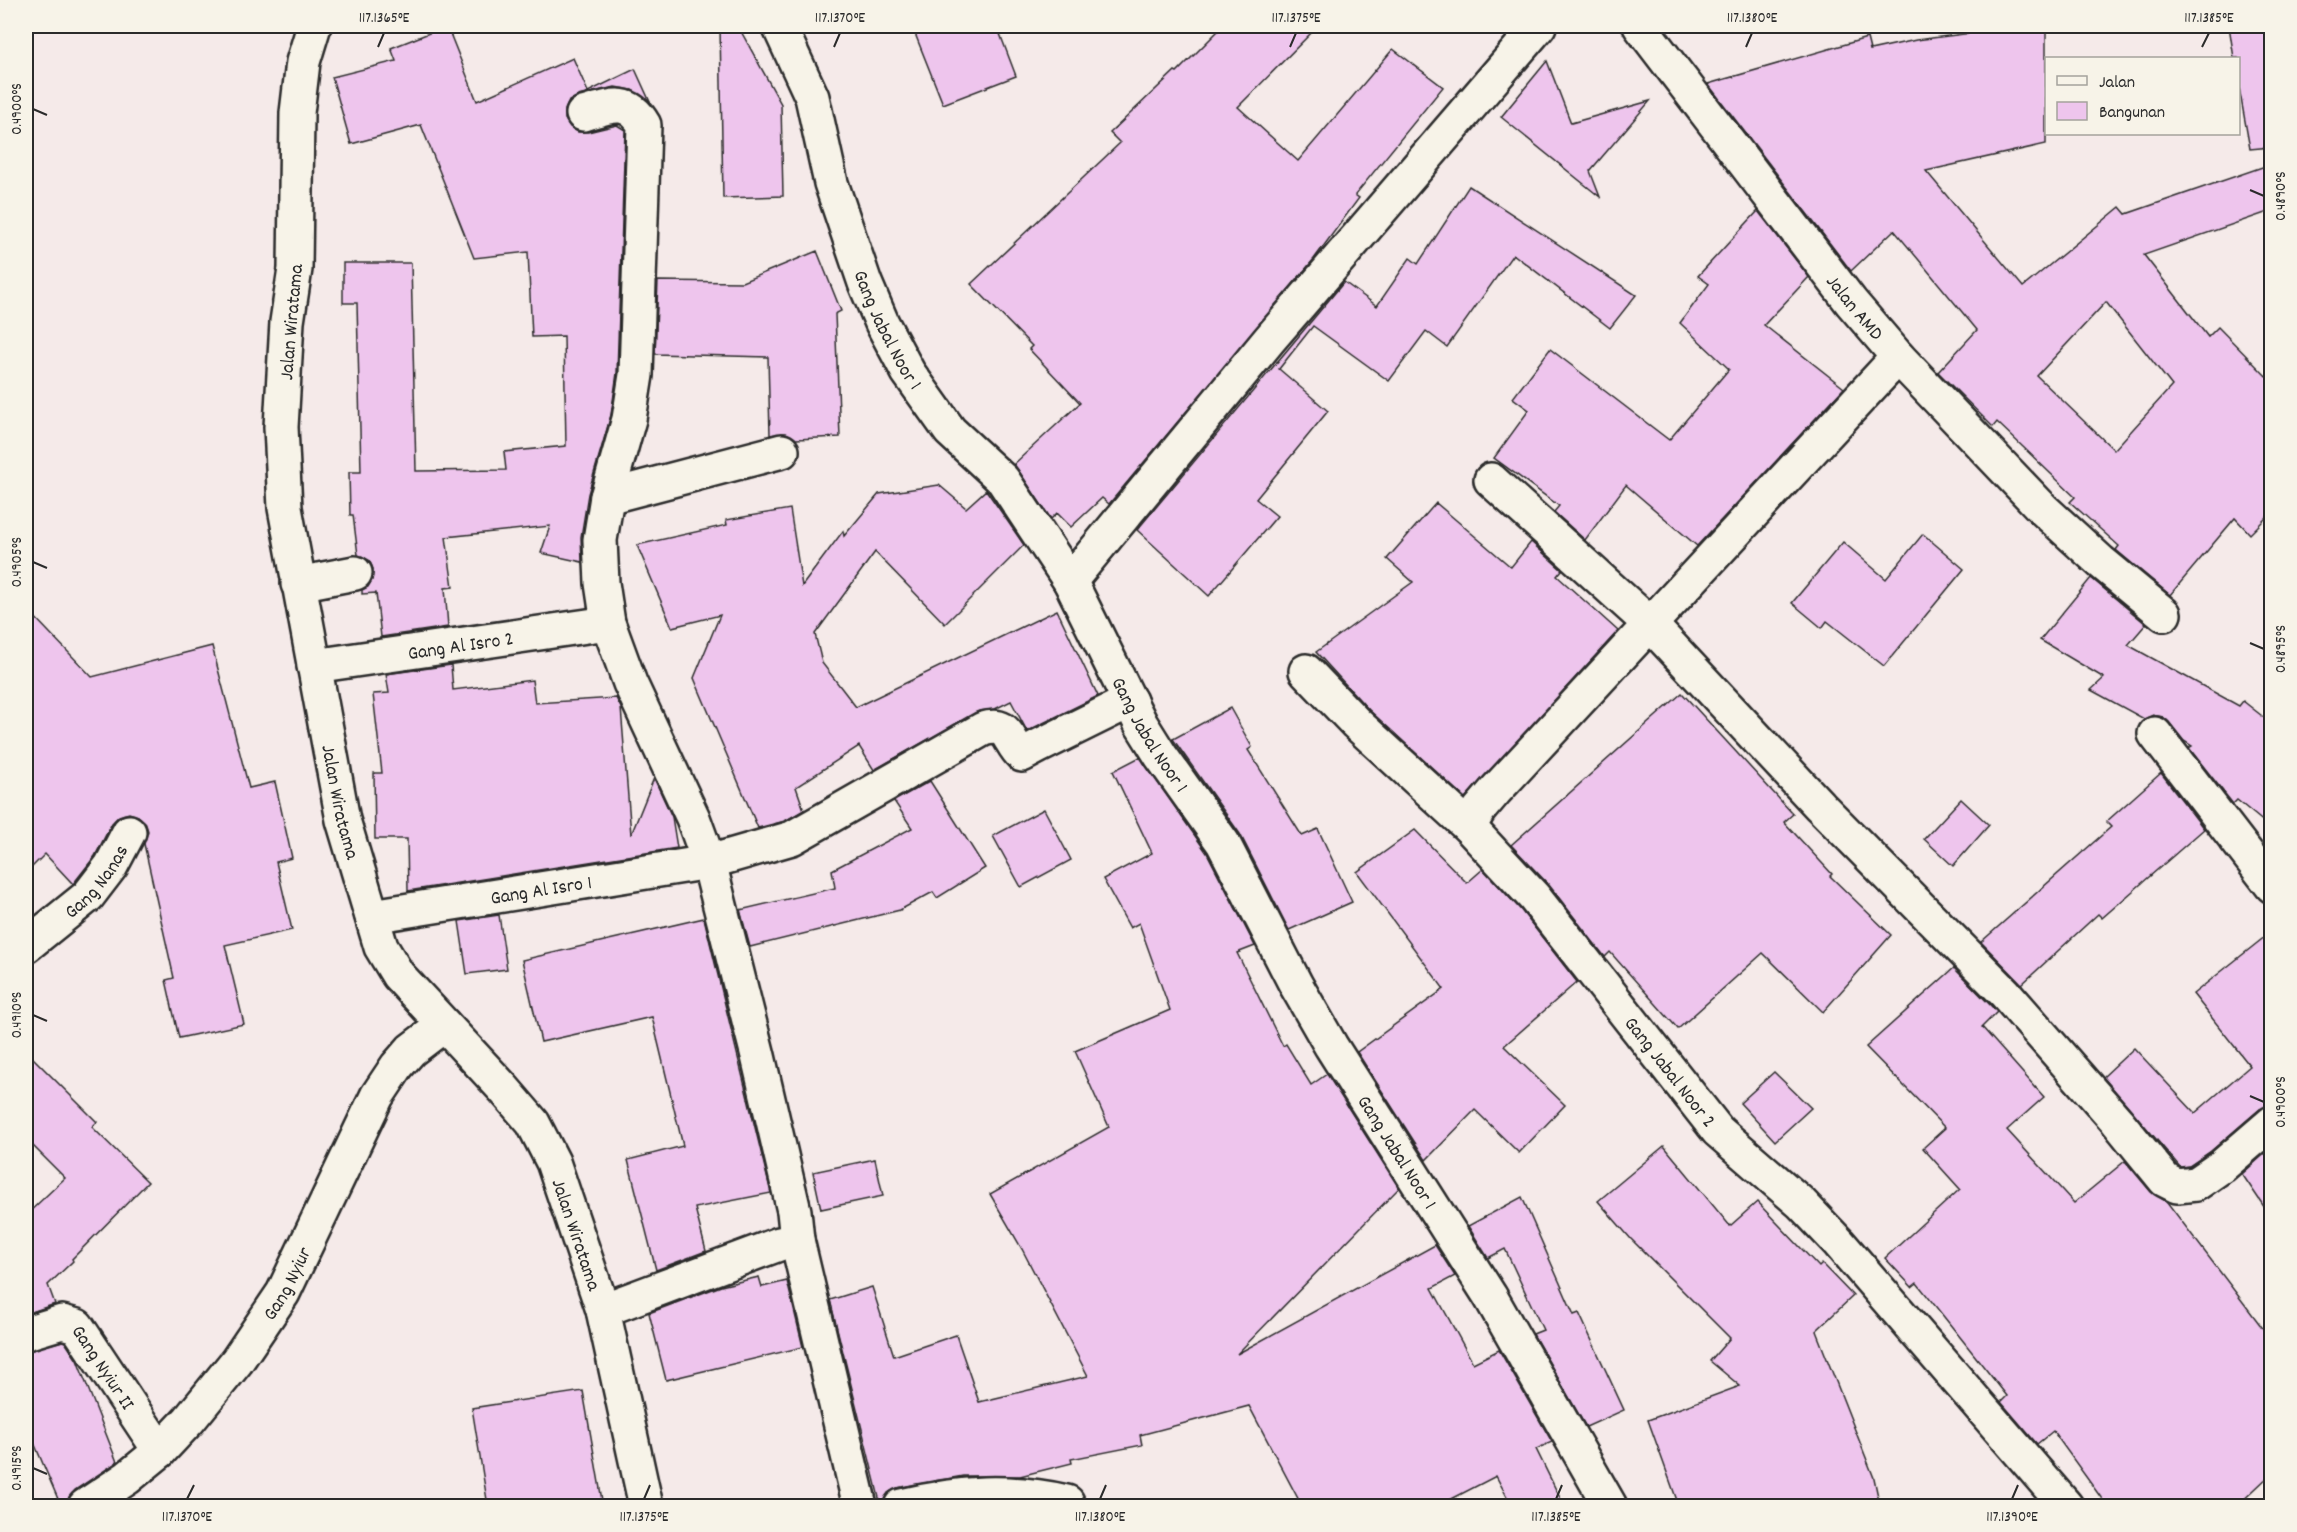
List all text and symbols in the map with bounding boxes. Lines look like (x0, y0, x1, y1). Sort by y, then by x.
text: 117.1365°E (359, 8, 410, 30)
text: 117.1370°E (815, 8, 865, 30)
text: 117.1375°E (1271, 8, 1321, 30)
text: 117.1380°E (1727, 8, 1777, 30)
text: 117.1385°E (2184, 8, 2234, 30)
legend (2045, 57, 2240, 135)
text: Jalan (2099, 71, 2135, 96)
text: 0.4900°S (7, 83, 29, 135)
text: Bangunan (2099, 101, 2165, 126)
text: 0.4890°S (2271, 171, 2293, 221)
street label: Jalan Wiratama (274, 262, 312, 381)
street label: Gang Jabal Noor 1 (845, 267, 928, 397)
street label: Jalan AMD (1818, 270, 1889, 348)
text: 0.4905°S (7, 537, 29, 587)
text: 0.4895°S (2271, 625, 2293, 673)
street label: Gang Al Isro 2 (406, 626, 516, 669)
street label: Gang Jabal Noor 1 (1103, 673, 1194, 799)
street label: Jalan Wiratama (312, 743, 365, 864)
street label: Gang Nanas (59, 841, 137, 927)
street label: Gang Al Isro 1 (489, 870, 594, 914)
text: 0.4910°S (7, 992, 29, 1038)
street label: Gang Jabal Noor 2 (1616, 1012, 1721, 1135)
text: 0.4900°S (2271, 1076, 2293, 1128)
street label: Gang Jabal Noor 1 (1349, 1091, 1442, 1216)
street label: Jalan Wiratama (543, 1176, 607, 1295)
street label: Gang Nyiur (257, 1242, 320, 1327)
street label: Gang Nyiur II (63, 1320, 140, 1416)
text: 0.4915°S (7, 1445, 29, 1491)
text: 117.1370°E (162, 1507, 212, 1529)
text: 117.1375°E (619, 1507, 669, 1529)
text: 117.1380°E (1075, 1507, 1125, 1529)
text: 117.1385°E (1531, 1507, 1581, 1529)
text: 117.1390°E (1986, 1507, 2038, 1529)

